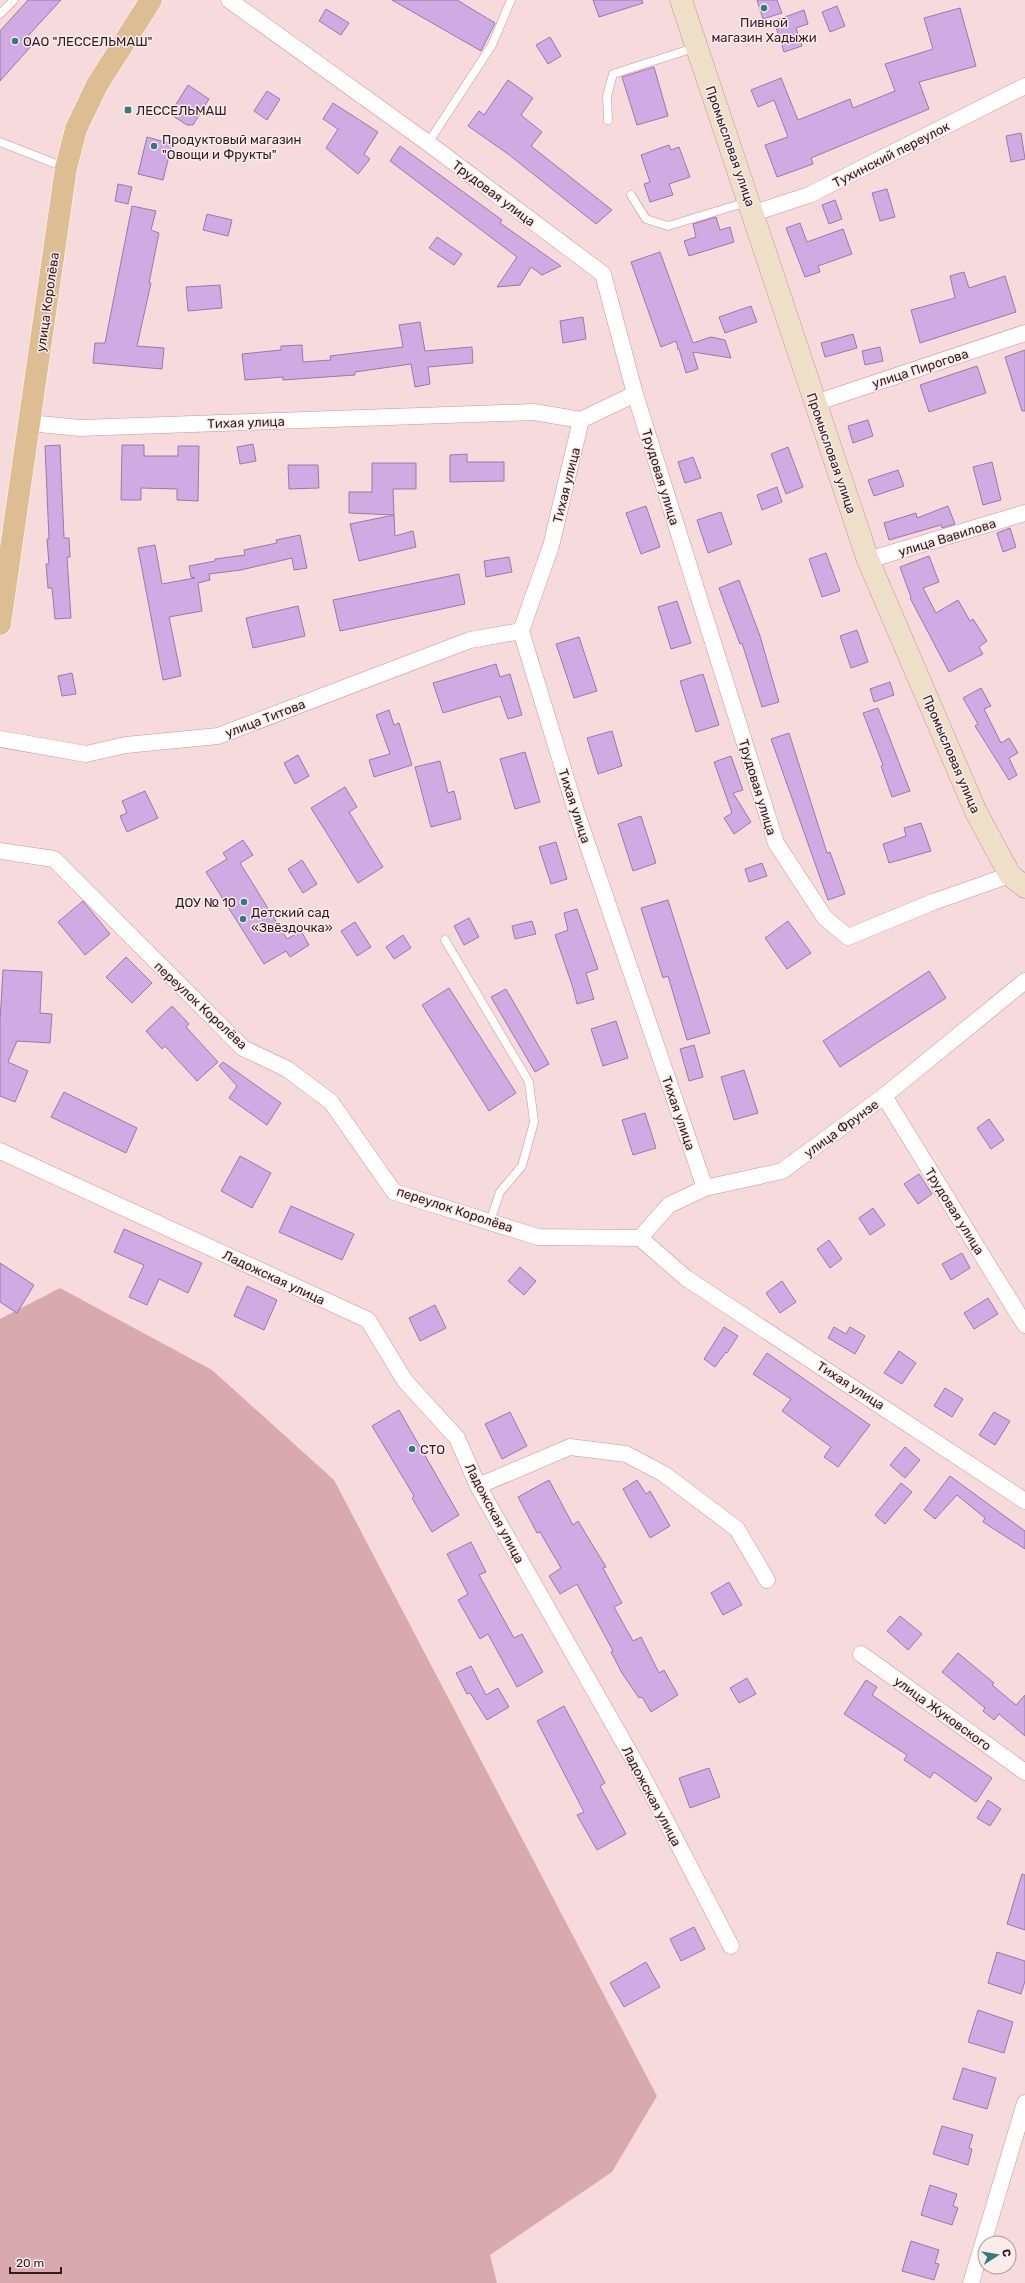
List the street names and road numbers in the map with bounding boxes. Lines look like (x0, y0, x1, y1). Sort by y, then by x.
street label: Промысловая улица (703, 84, 758, 209)
street label: Тухинский переулок (830, 118, 952, 190)
street label: Трудовая улица (449, 157, 538, 229)
street label: улица Королёва (33, 251, 62, 353)
street label: улица Пирогова (870, 346, 970, 391)
street label: Промысловая улица (804, 391, 859, 516)
street label: Тихая улица (207, 414, 285, 431)
street label: Трудовая улица (639, 427, 682, 527)
street label: Тихая улица (550, 446, 583, 524)
street label: улица Вавилова (897, 516, 998, 559)
street label: Промысловая улица (920, 693, 983, 816)
street label: улица Титова (223, 696, 307, 741)
street label: Трудовая улица (736, 737, 779, 837)
street label: Тихая улица (555, 767, 594, 845)
street label: переулок Королёва (151, 958, 250, 1052)
street label: Тихая улица (659, 1074, 698, 1152)
street label: улица Фрунзе (801, 1096, 881, 1160)
street label: Трудовая улица (922, 1165, 987, 1257)
street label: переулок Королёва (395, 1184, 515, 1235)
street label: Ладожская улица (220, 1247, 327, 1308)
street label: Тихая улица (814, 1358, 887, 1413)
street label: Ладожская улица (462, 1461, 527, 1566)
street label: улица Жуковского (891, 1673, 994, 1754)
street label: Ладожская улица (619, 1744, 684, 1849)

